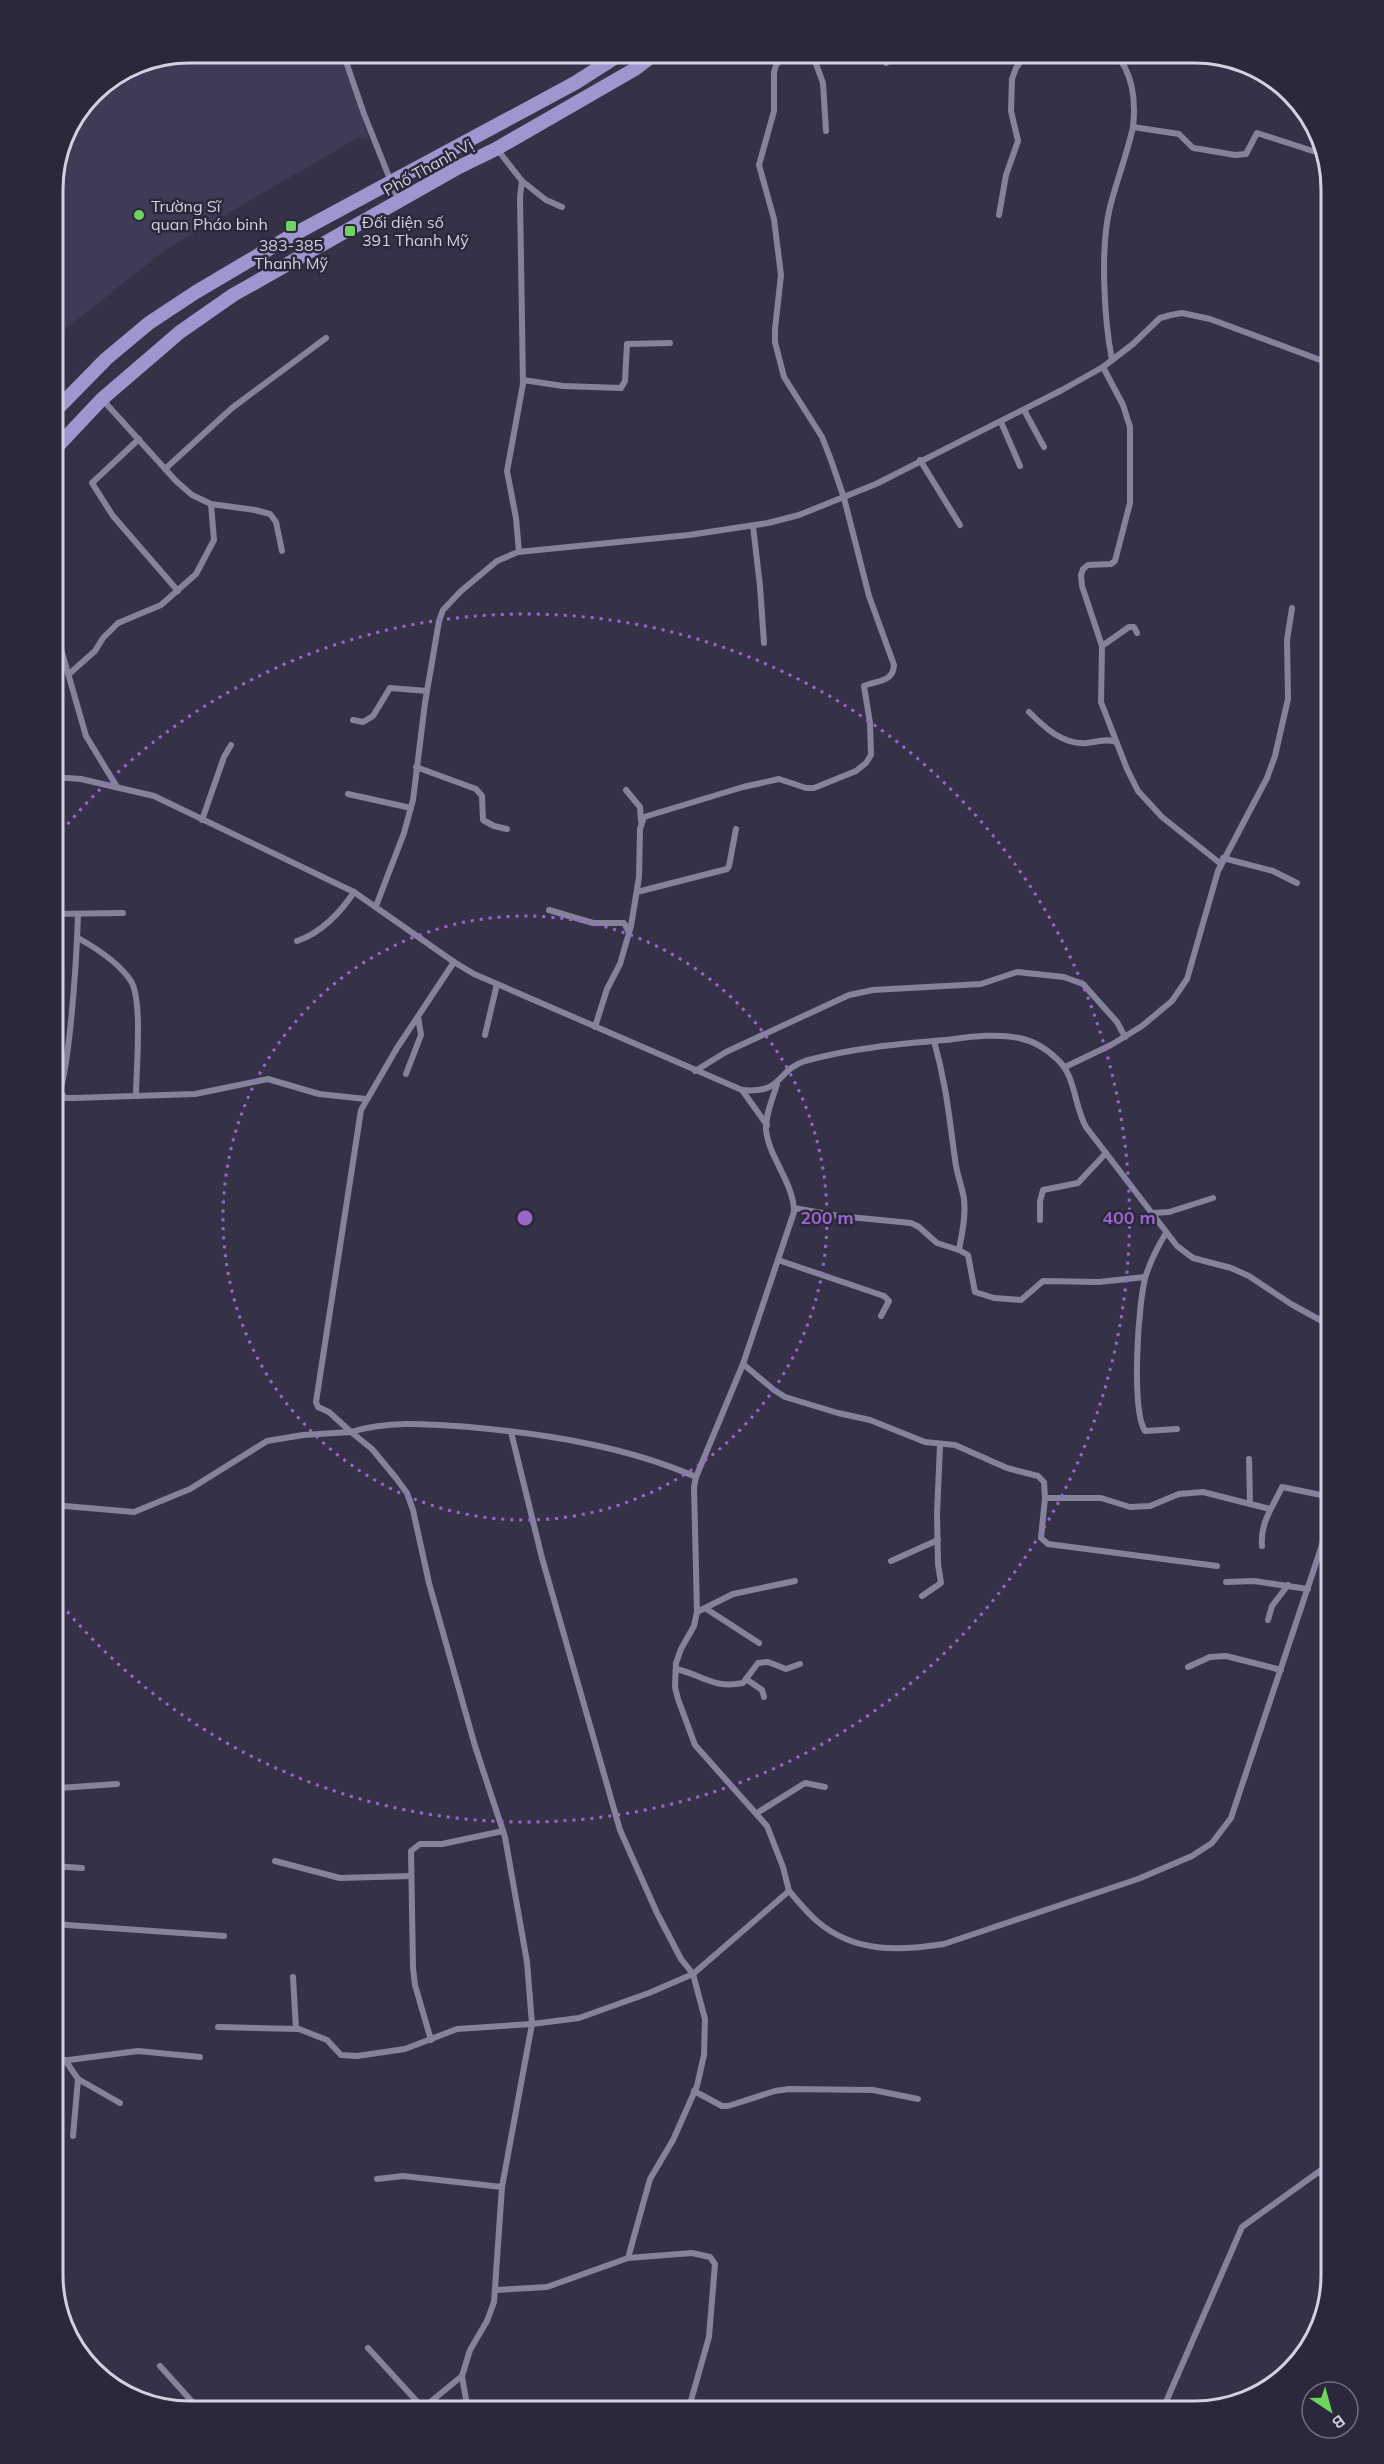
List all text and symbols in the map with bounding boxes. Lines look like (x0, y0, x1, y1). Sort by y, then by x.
street label: Phố Thanh Vị (380, 134, 476, 200)
place label: Trường Sĩ quan Pháo binh (151, 196, 268, 234)
marker: Trường Sĩ quan Pháo binh (132, 208, 146, 222)
place label: Đối diện số 391 Thanh Mỹ (362, 212, 469, 250)
marker: 383-385 Thanh Mỹ (284, 219, 298, 233)
marker: Đối diện số 391 Thanh Mỹ (343, 224, 357, 238)
place label: 383-385 Thanh Mỹ (254, 235, 328, 273)
text: 200 m (800, 1206, 854, 1229)
text: 400 m (1102, 1206, 1156, 1229)
centre of rings (515, 1208, 535, 1228)
north arrow (1300, 2380, 1360, 2440)
text: B (1328, 2411, 1349, 2433)

